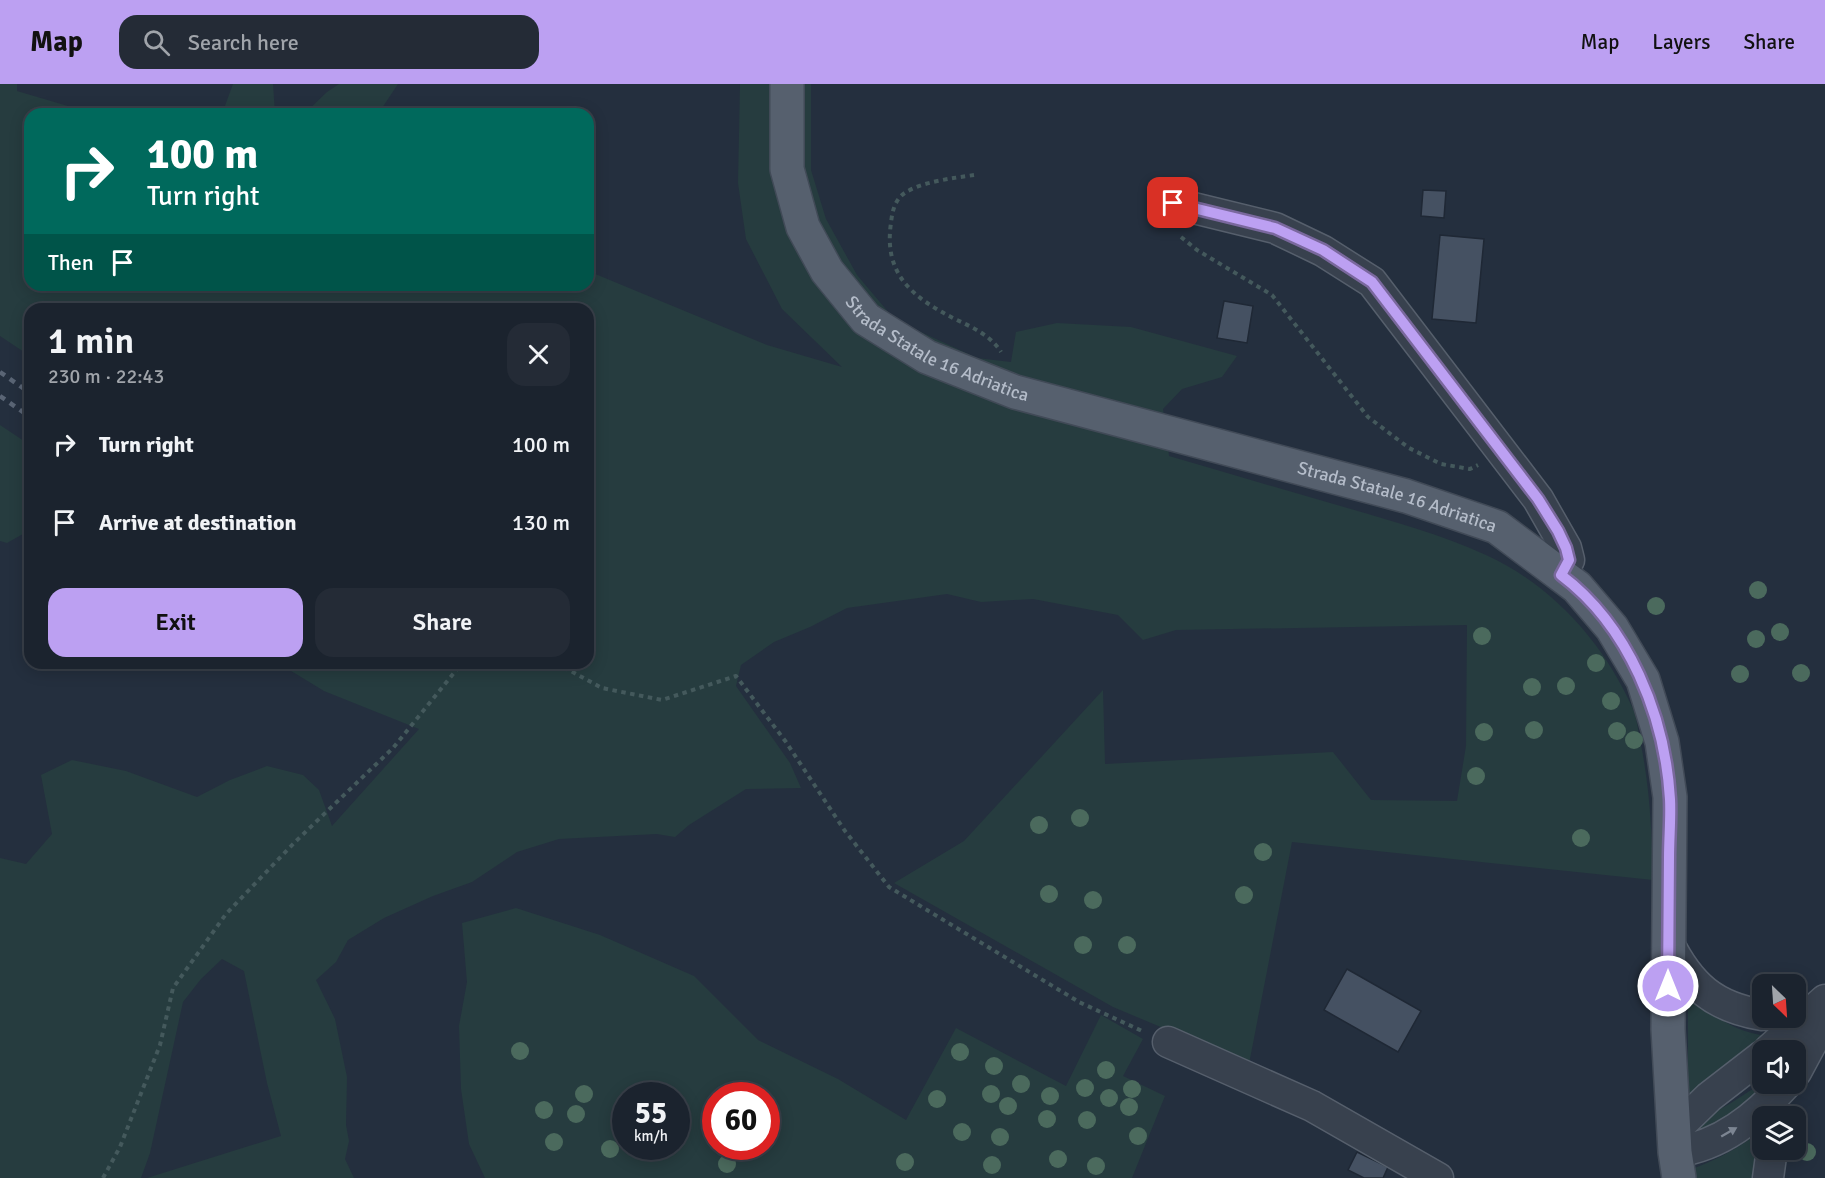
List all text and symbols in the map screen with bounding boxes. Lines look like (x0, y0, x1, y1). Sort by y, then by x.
search box (119, 15, 539, 69)
text: Map (30, 25, 83, 59)
icon: search (140, 26, 173, 59)
text: Search here (188, 29, 299, 56)
text: Map (1581, 29, 1619, 55)
text: Layers (1652, 29, 1710, 55)
text: Share (1743, 29, 1795, 55)
text: 100 m (147, 129, 258, 180)
icon: right (48, 132, 126, 210)
pin (1147, 177, 1198, 228)
text: Turn right (147, 180, 260, 213)
icon: arrive (1156, 186, 1189, 219)
icon: arrive (106, 246, 139, 279)
text: Then (48, 249, 94, 276)
street label: Strada Statale 16 Adriatica (841, 291, 1031, 406)
text: 1 min (48, 319, 134, 364)
button: close (507, 323, 570, 386)
text: 230 m · 22:43 (48, 364, 164, 389)
icon: right (48, 428, 81, 461)
text: Turn right (99, 431, 194, 458)
text: 100 m (512, 431, 570, 458)
street label: Strada Statale 16 Adriatica (1295, 457, 1500, 537)
icon: arrive (48, 506, 81, 539)
text: Arrive at destination (99, 509, 296, 536)
text: 130 m (512, 509, 570, 536)
button: Exit (48, 588, 303, 657)
button: Share (315, 588, 570, 657)
position arrow (1636, 954, 1700, 1018)
north arrow (1752, 974, 1806, 1028)
map controls (1752, 974, 1806, 1160)
button: sound (1752, 1040, 1806, 1094)
speed limit sign: 60 (702, 1082, 780, 1160)
text: 55 (635, 1095, 667, 1132)
button: layers (1752, 1106, 1806, 1160)
text: km/h (634, 1127, 668, 1145)
one-way arrow (1721, 1127, 1738, 1137)

